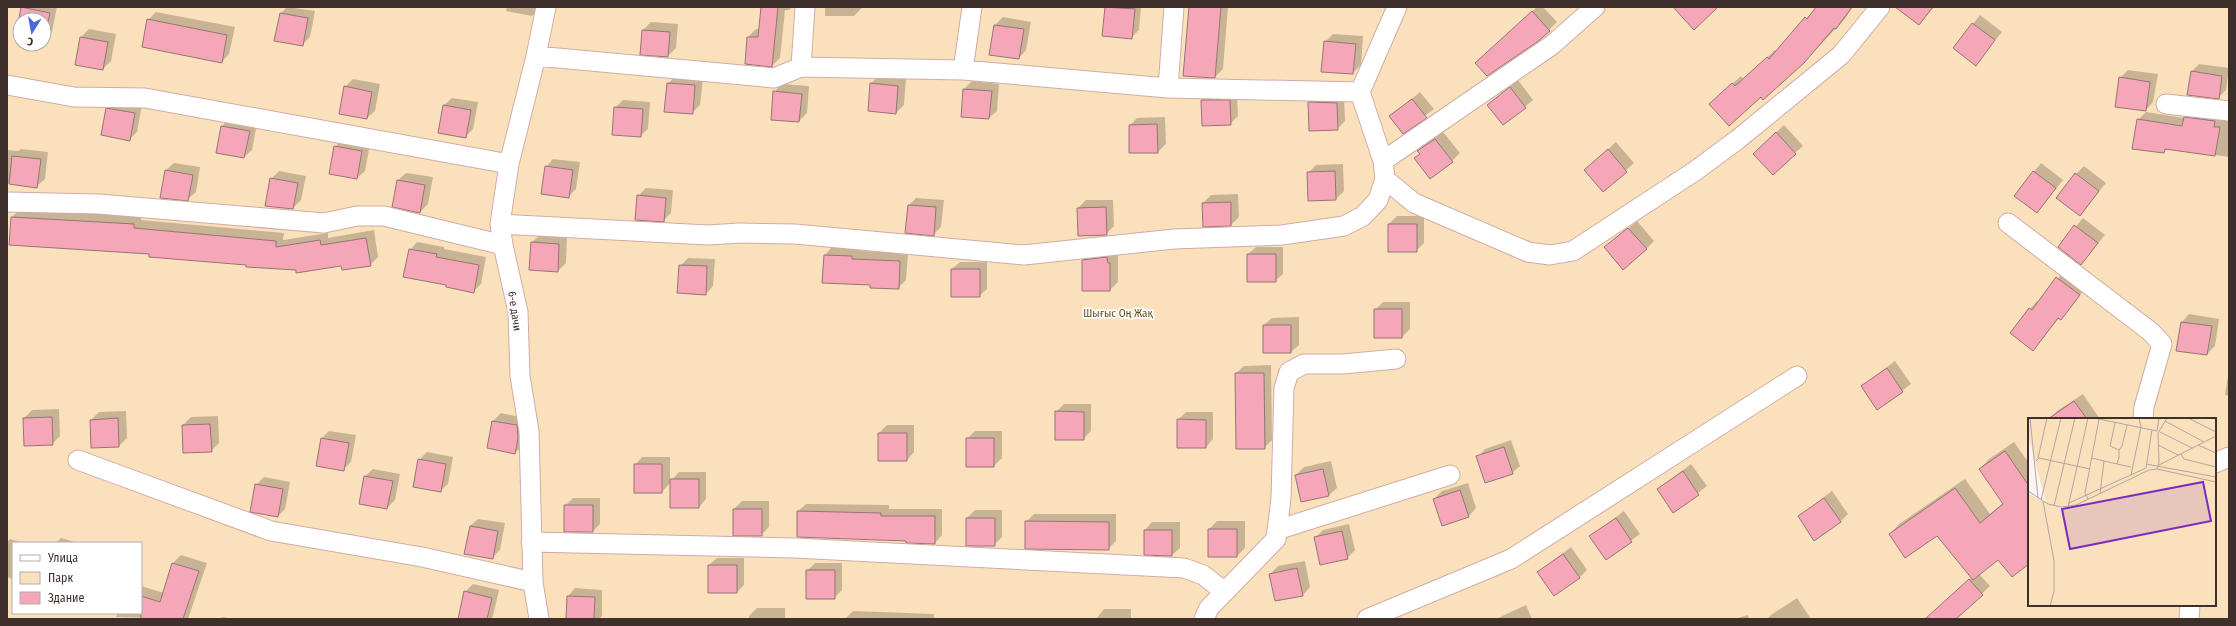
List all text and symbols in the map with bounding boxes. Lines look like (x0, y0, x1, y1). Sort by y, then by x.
north arrow (12, 12, 52, 52)
text: С (26, 34, 34, 48)
street label: 6-е дачи (505, 290, 524, 332)
park label: Шығыс Оң Жақ (1083, 307, 1154, 320)
inset map (2028, 418, 2216, 606)
legend (12, 542, 142, 614)
text: Улица (47, 551, 78, 565)
text: Парк (48, 571, 74, 585)
text: Здание (48, 591, 84, 605)

